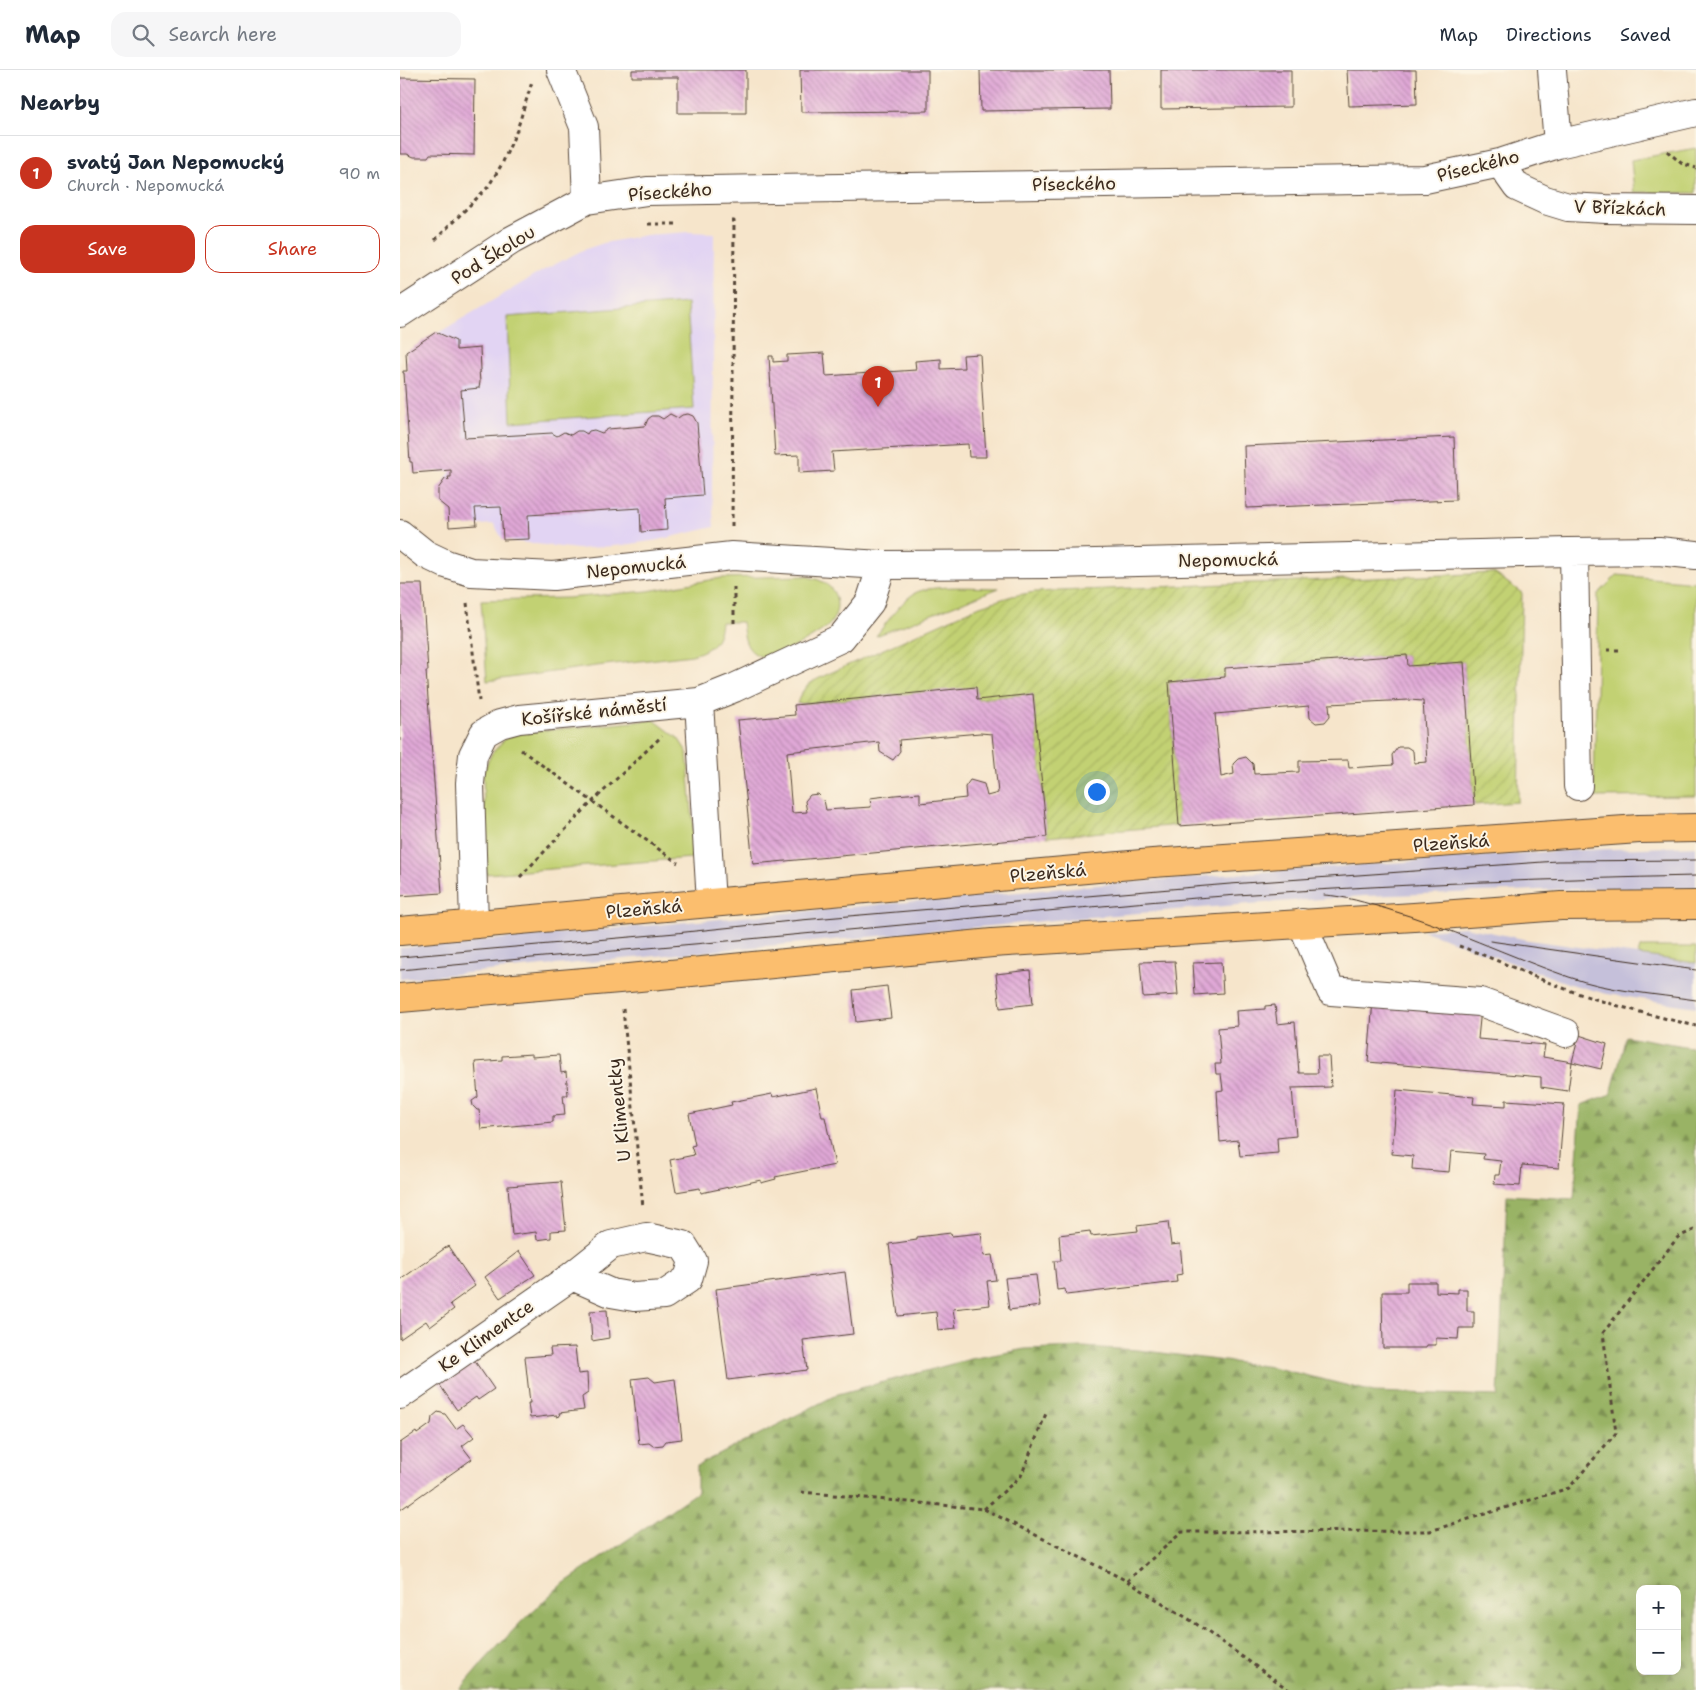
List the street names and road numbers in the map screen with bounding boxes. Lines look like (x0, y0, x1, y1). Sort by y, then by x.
street label: Píseckého (1434, 144, 1522, 188)
street label: Píseckého (1032, 171, 1116, 197)
street label: Píseckého (627, 177, 713, 207)
street label: V Břízkách (1573, 194, 1667, 222)
street label: Pod Školou (446, 220, 540, 290)
street label: Nepomucká (1178, 547, 1278, 573)
street label: Nepomucká (585, 550, 687, 584)
street label: Košířské náměstí (520, 692, 668, 732)
street label: Plzeňská (1412, 828, 1490, 858)
street label: Plzeňská (1009, 858, 1087, 888)
street label: Plzeňská (605, 894, 683, 924)
street label: U Klimentky (602, 1057, 636, 1163)
street label: Ke Klimentce (434, 1294, 538, 1378)

